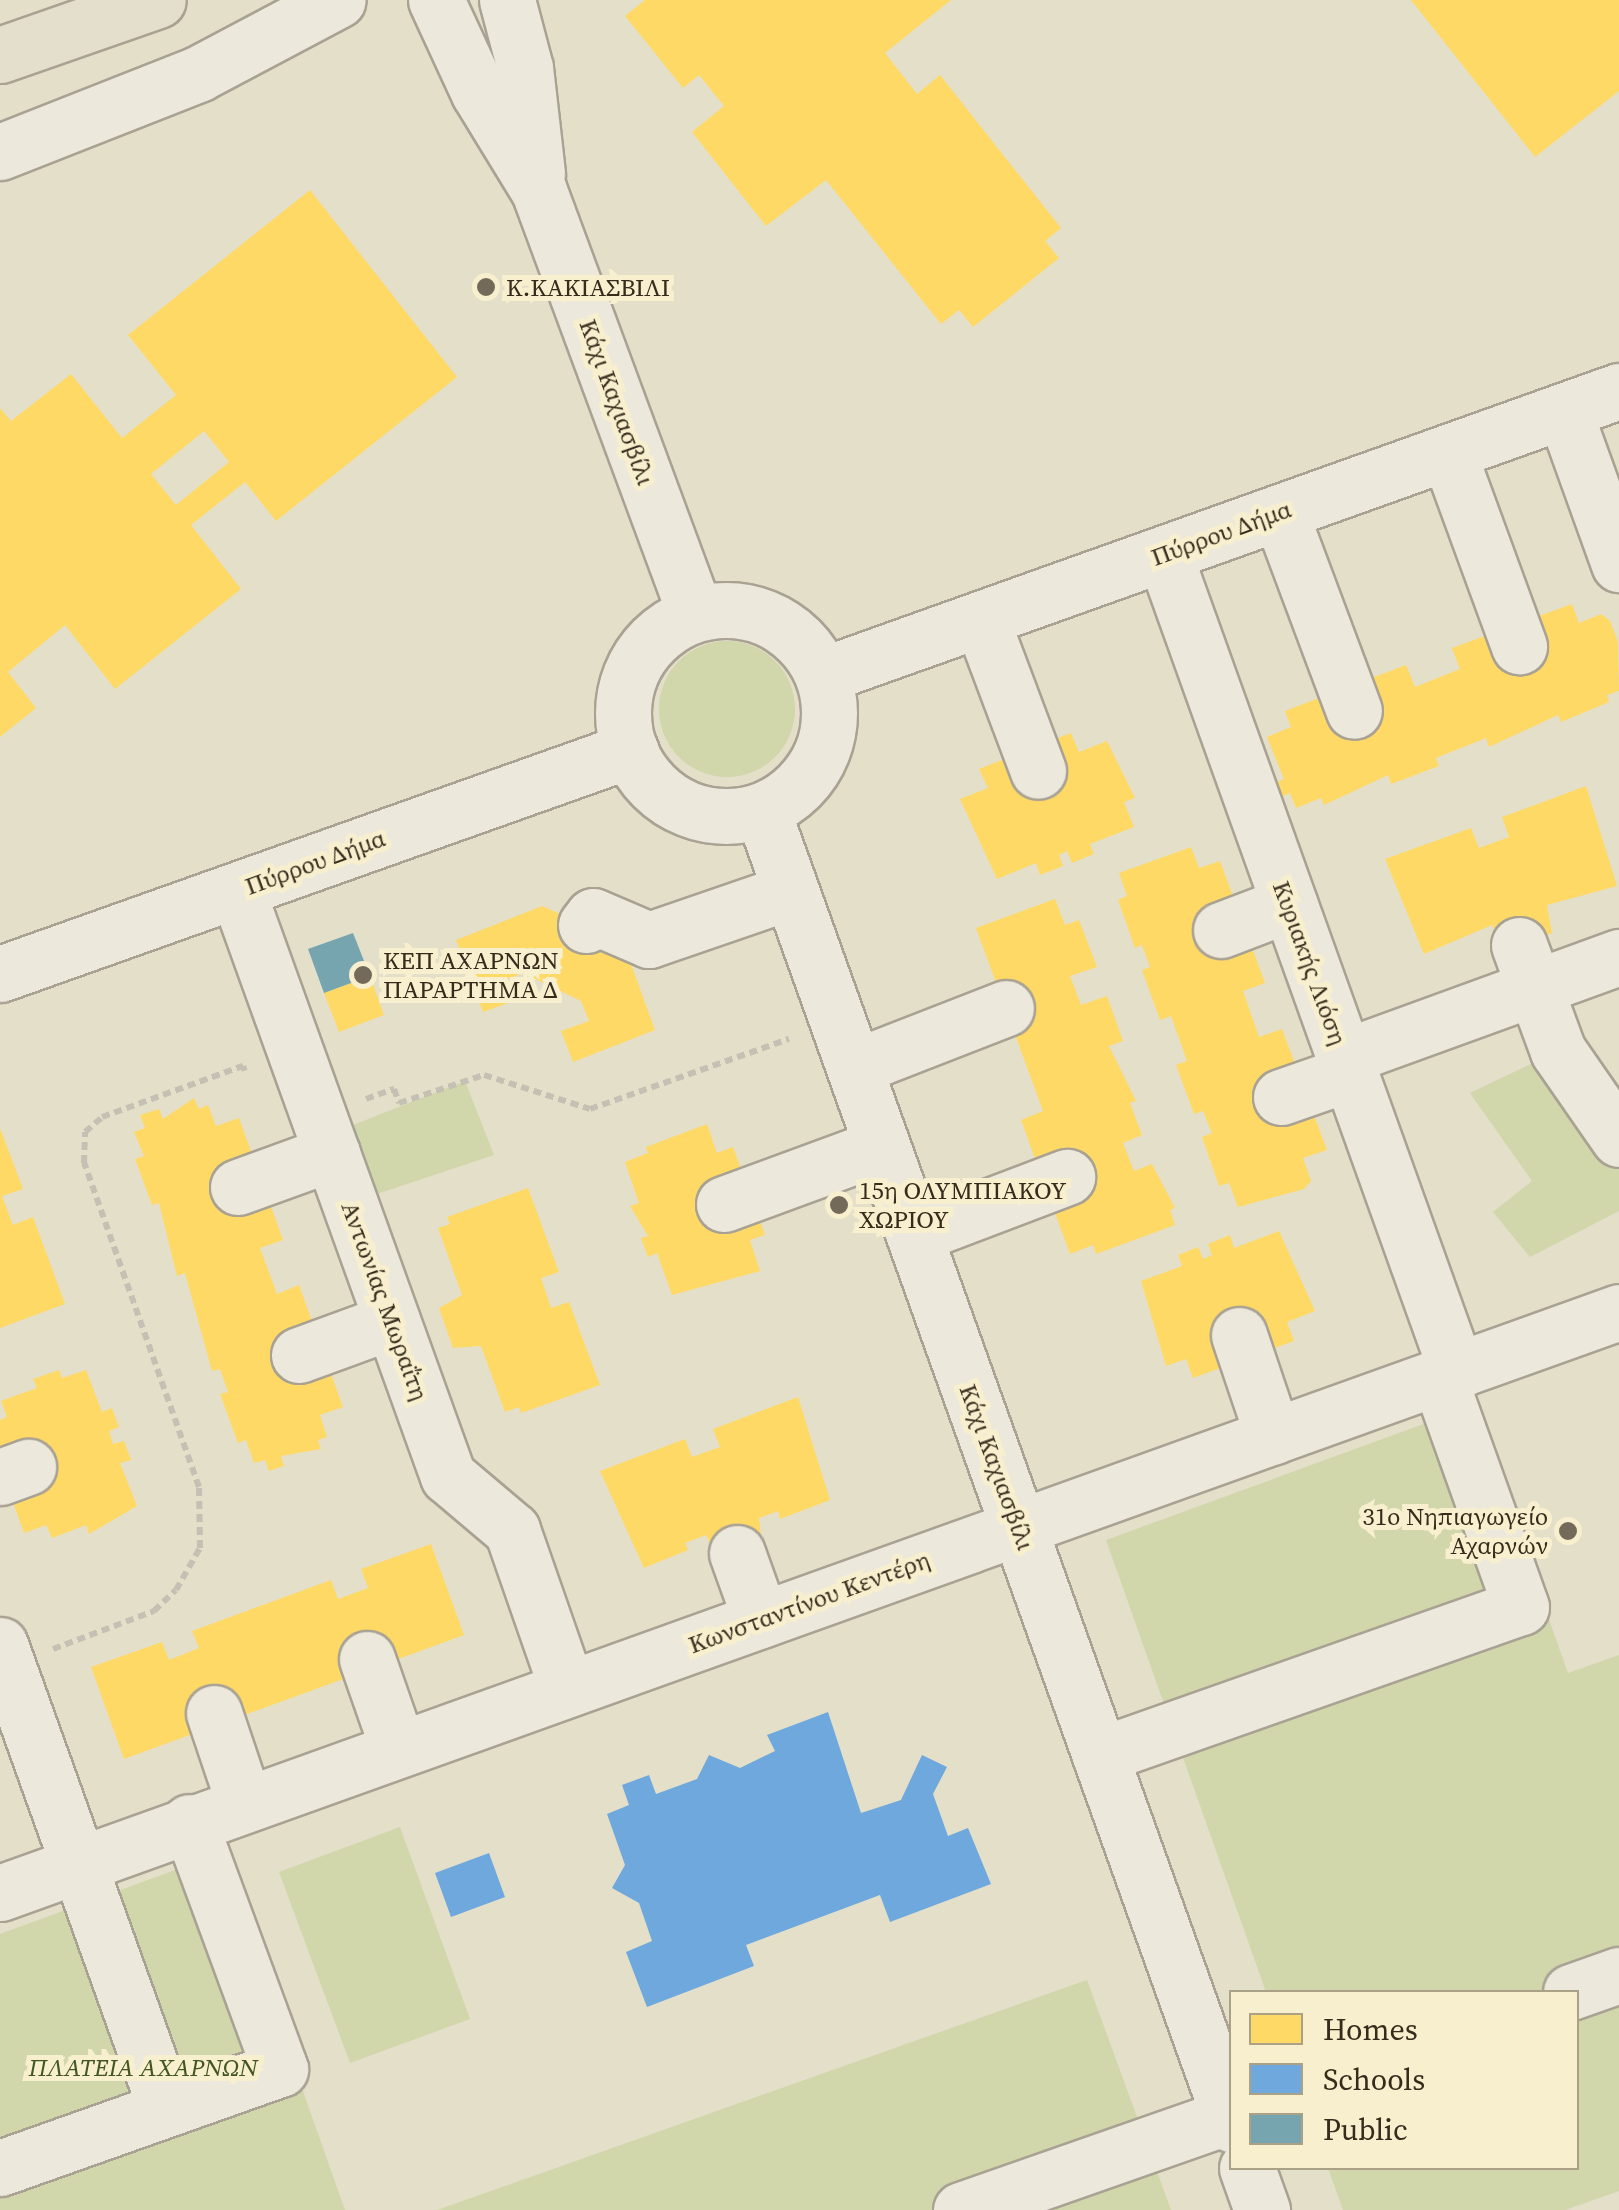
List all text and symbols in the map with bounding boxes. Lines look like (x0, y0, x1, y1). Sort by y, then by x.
place label: Κ.ΚΑΚΙΑΣΒΙΛΙ (506, 272, 670, 302)
marker: Κ.ΚΑΚΙΑΣΒΙΛΙ (475, 276, 497, 298)
street label: Κάχι Καχιασβίλι (573, 315, 661, 489)
street label: Πύρρου Δήμα (1147, 494, 1295, 572)
street label: Πύρρου Δήμα (241, 823, 389, 901)
street label: Κυριακής Λιόση (1266, 877, 1354, 1049)
place label: ΚΕΠ ΑΧΑΡΝΩΝ ΠΑΡΑΡΤΗΜΑ Δ (383, 946, 559, 1005)
marker: ΚΕΠ ΑΧΑΡΝΩΝ ΠΑΡΑΡΤΗΜΑ Δ (352, 964, 374, 986)
place label: 15η ΟΛΥΜΠΙΑΚΟΥ ΧΩΡΙΟΥ (859, 1176, 1066, 1235)
marker: 15η ΟΛΥΜΠΙΑΚΟΥ ΧΩΡΙΟΥ (828, 1194, 850, 1216)
street label: Αντωνίας Μωραΐτη (335, 1197, 435, 1405)
street label: Κάχι Καχιασβίλι (953, 1380, 1041, 1554)
place label: 31ο Νηπιαγωγείο Αχαρνών (1362, 1502, 1548, 1561)
marker: 31ο Νηπιαγωγείο Αχαρνών (1557, 1520, 1579, 1542)
street label: Κωνσταντίνου Κεντέρη (684, 1544, 934, 1660)
legend (1229, 1990, 1579, 2170)
text: Homes (1323, 2009, 1418, 2050)
park label: ΠΛΑΤΕΙΑ ΑΧΑΡΝΩΝ (28, 2052, 258, 2082)
text: Schools (1323, 2059, 1425, 2100)
text: Public (1323, 2109, 1408, 2150)

